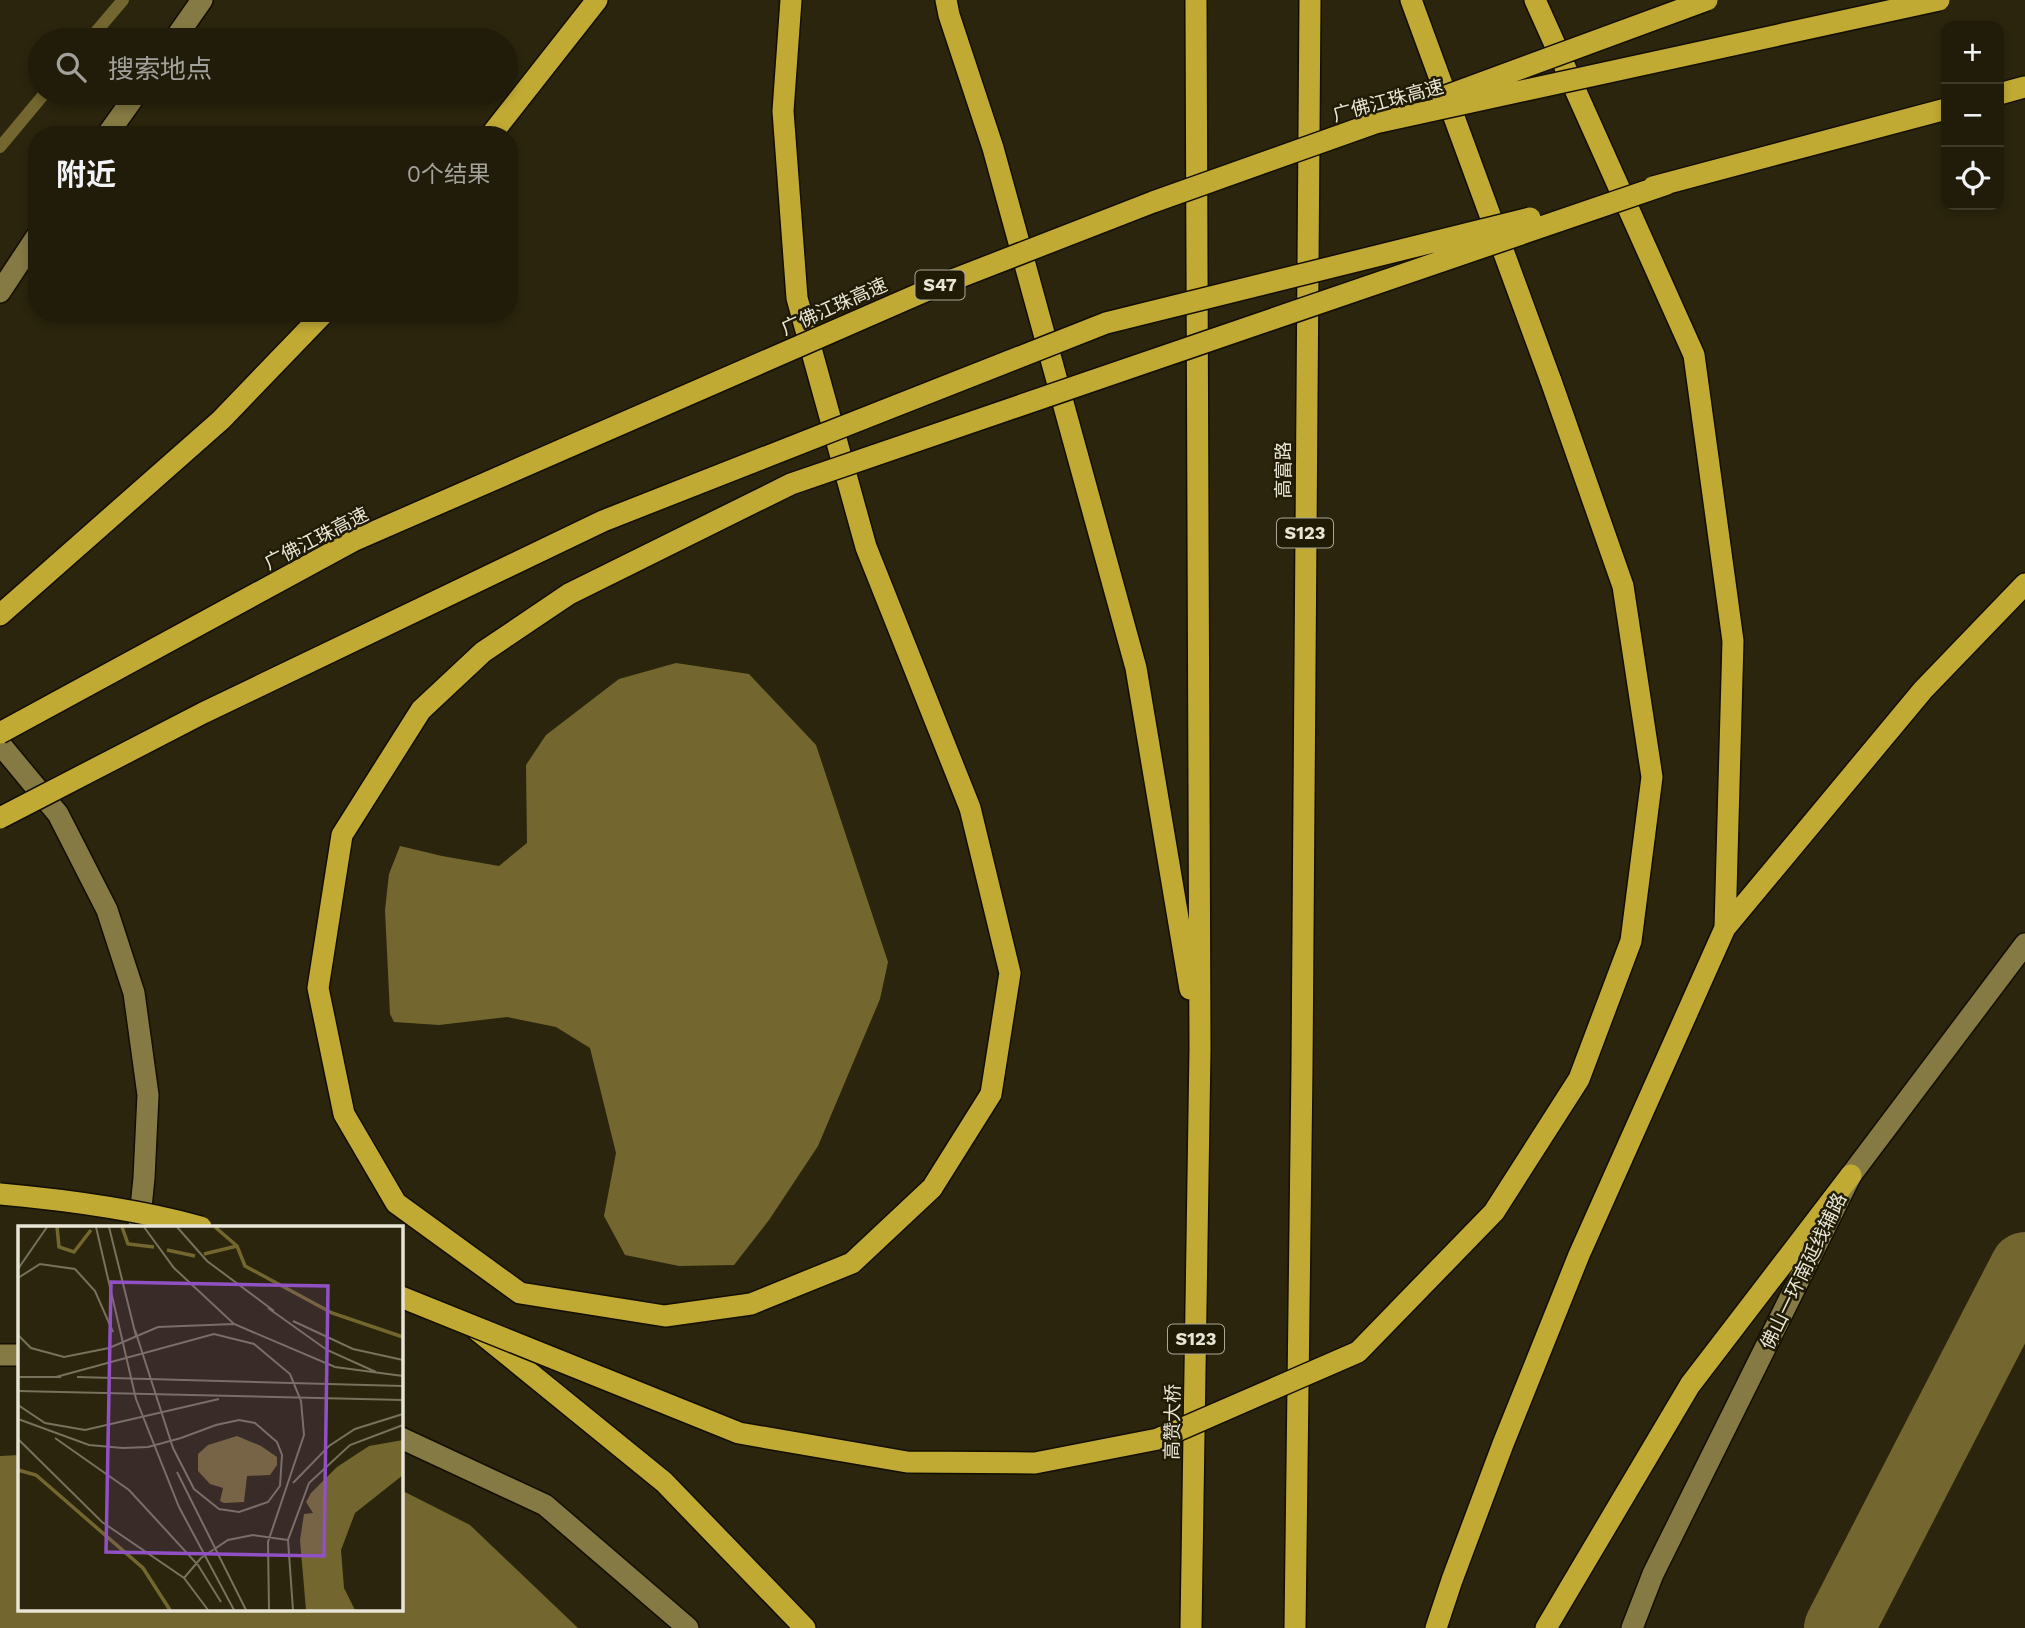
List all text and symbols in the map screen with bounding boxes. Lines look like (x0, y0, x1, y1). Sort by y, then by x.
map controls (1941, 21, 2004, 210)
button: + (1941, 21, 2004, 84)
search box (28, 28, 518, 105)
icon: search (52, 48, 90, 86)
text: 搜索地点 (108, 54, 212, 84)
street label: 广佛江珠高速 (1330, 75, 1446, 126)
button: − (1941, 84, 2004, 147)
button: locate (1941, 147, 2004, 210)
text: 附近 (56, 157, 116, 192)
text: 0个结果 (407, 161, 490, 188)
road number: S47 (916, 270, 964, 300)
street label: 广佛江珠高速 (777, 273, 891, 340)
street label: 高富路 (1272, 441, 1295, 499)
street label: 广佛江珠高速 (260, 502, 372, 575)
road number: S123 (1277, 518, 1333, 548)
street label: 佛山一环南延线辅路 (1756, 1189, 1851, 1353)
inset map (18, 1226, 402, 1610)
road number: S123 (1168, 1324, 1224, 1354)
street label: 高赞大桥 (1160, 1384, 1185, 1460)

